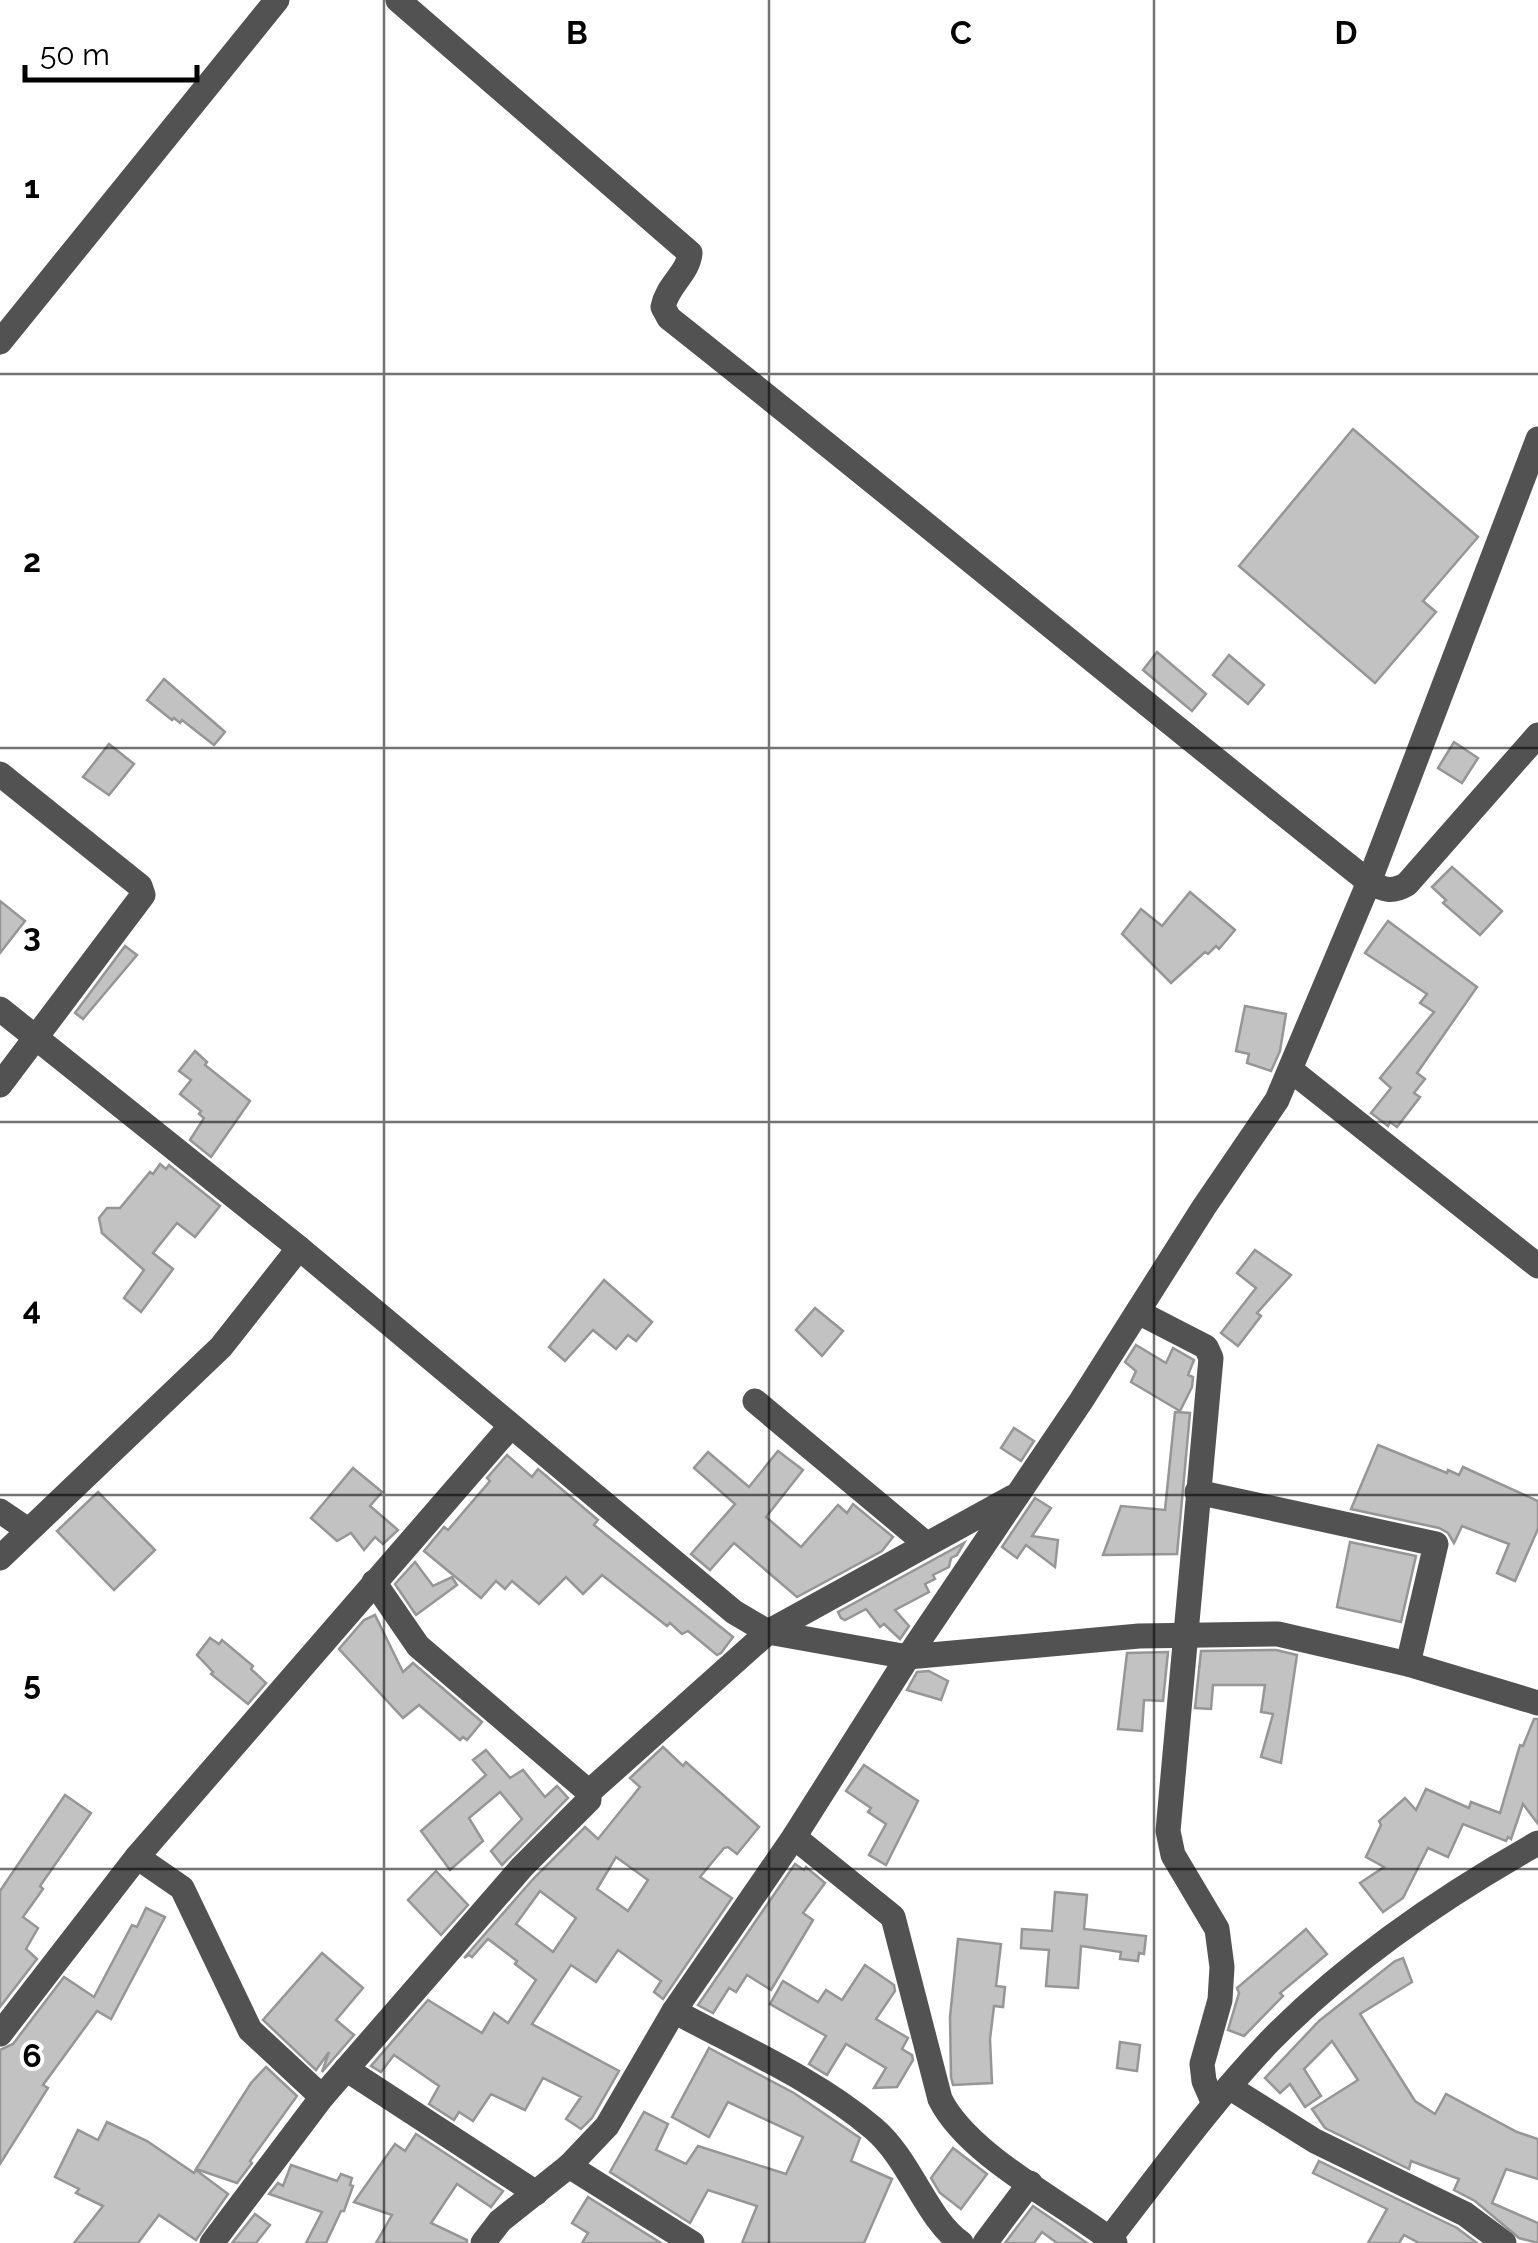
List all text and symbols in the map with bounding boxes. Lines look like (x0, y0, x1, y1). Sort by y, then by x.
text: B (566, 14, 588, 51)
text: C (950, 14, 972, 51)
text: D (1335, 14, 1357, 51)
scale bar (25, 20, 198, 82)
text: 50 m (40, 37, 110, 72)
text: 1 (24, 168, 40, 205)
text: 2 (23, 542, 41, 579)
text: 3 (23, 916, 41, 953)
text: 4 (23, 1290, 41, 1327)
text: 5 (23, 1664, 41, 1701)
text: 6 (22, 2037, 42, 2074)

